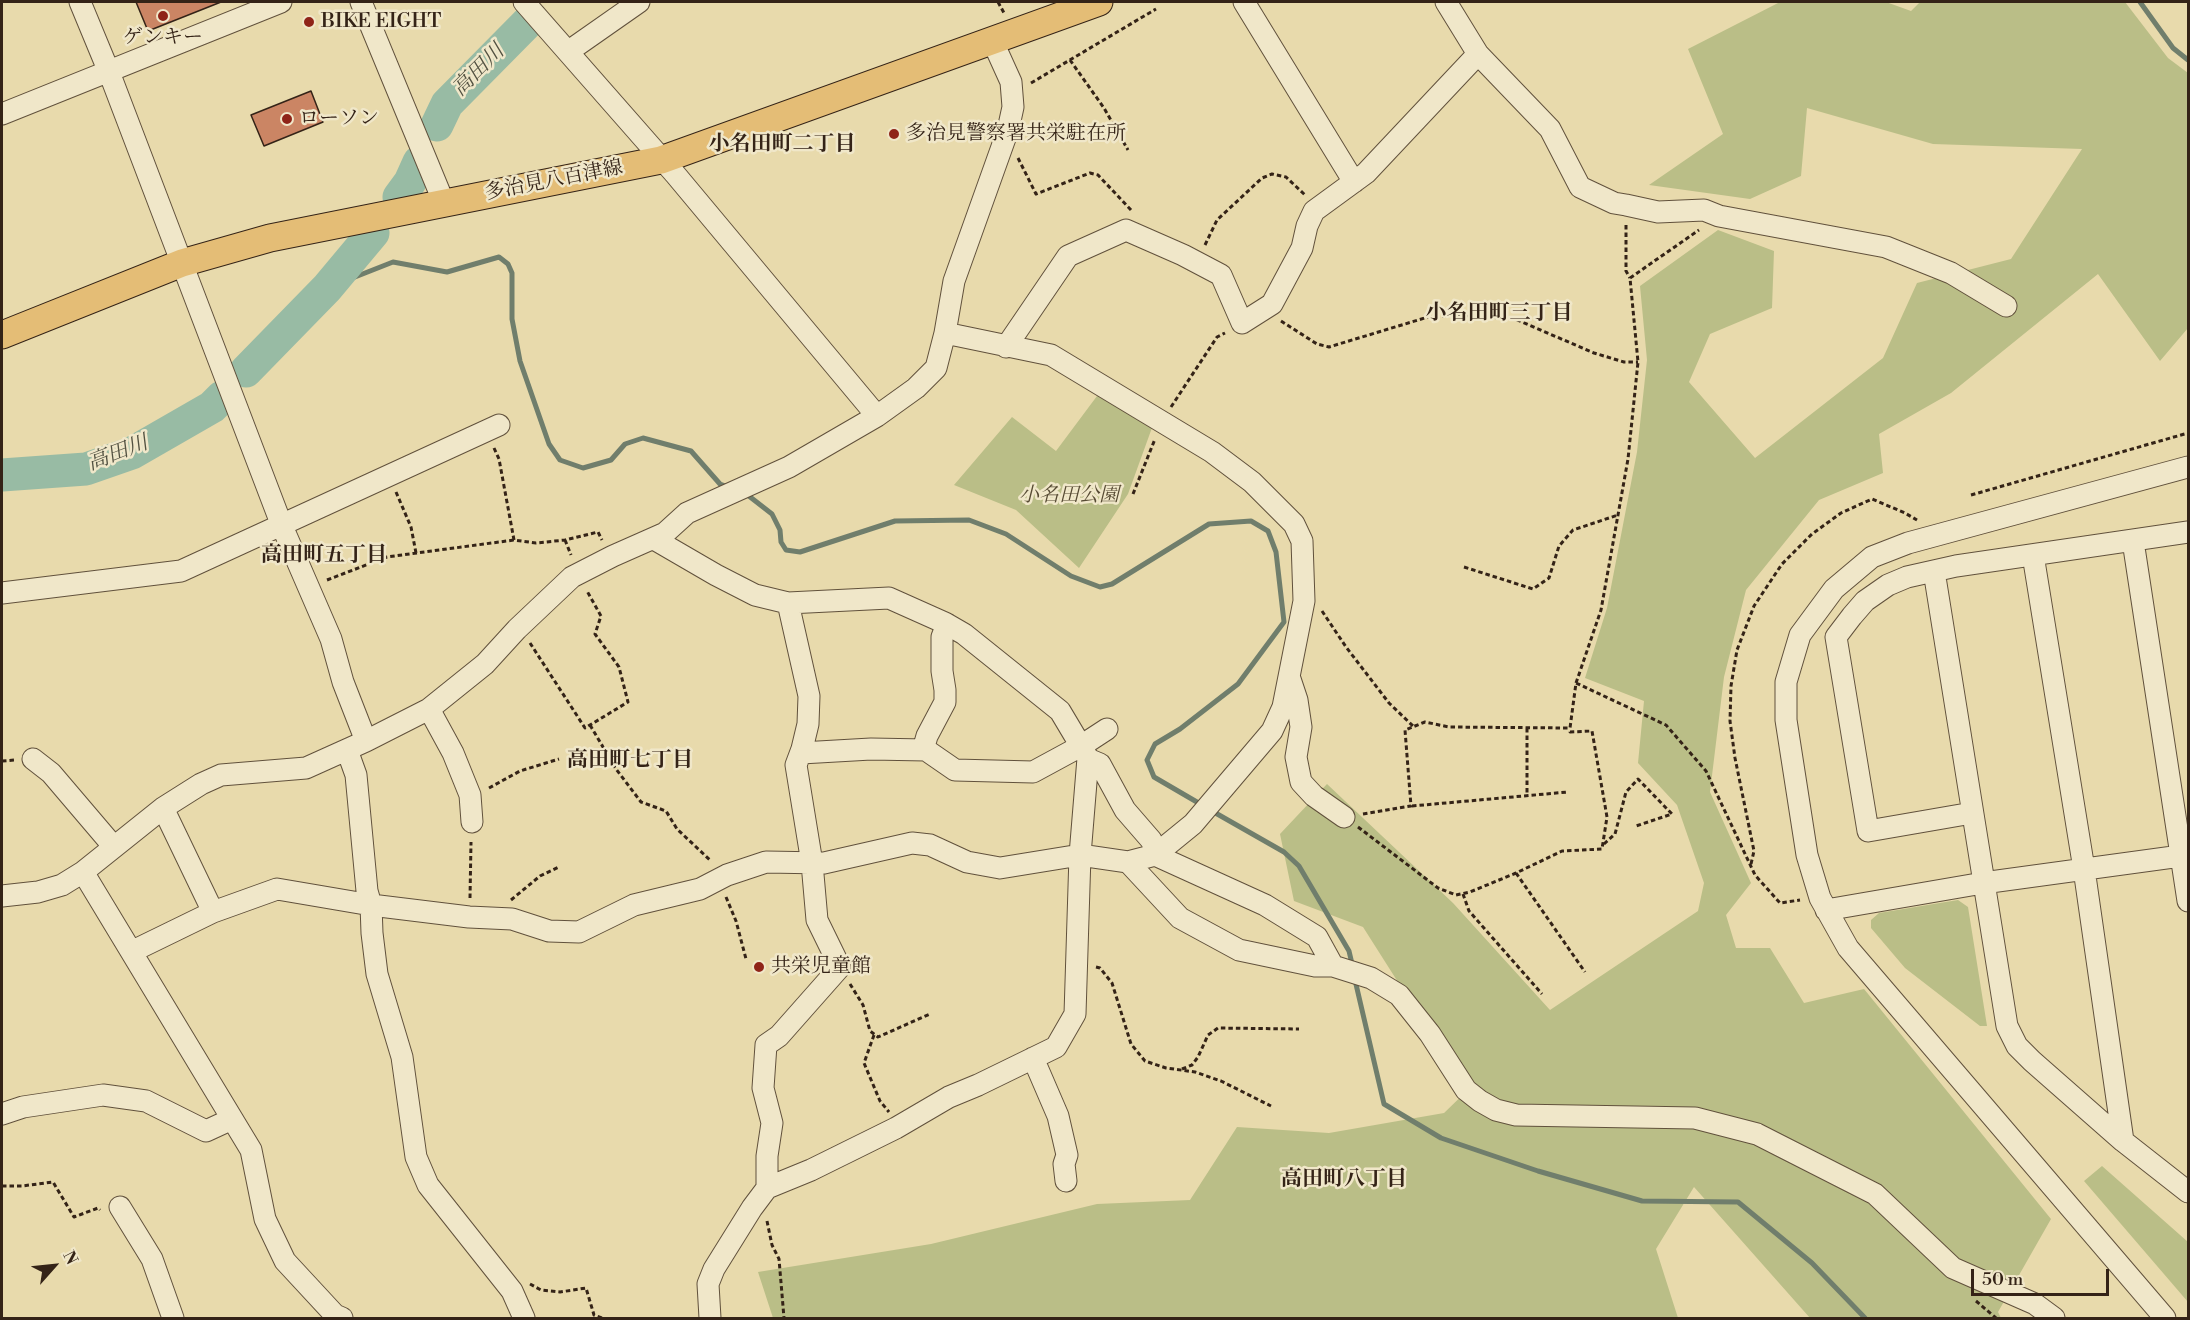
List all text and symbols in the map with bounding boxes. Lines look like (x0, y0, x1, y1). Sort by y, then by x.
marker: ゲンキー (156, 9, 170, 23)
place label: BIKE EIGHT (321, 10, 441, 34)
marker: BIKE EIGHT (302, 15, 316, 29)
place label: ゲンキー (123, 26, 203, 50)
water label: 高田川 (448, 40, 510, 102)
place label: ローソン (299, 107, 379, 131)
marker: ローソン (280, 112, 294, 126)
place label: 多治見警察署共栄駐在所 (906, 122, 1126, 146)
marker: 多治見警察署共栄駐在所 (887, 127, 901, 141)
district label: 小名田町二丁目 (709, 132, 855, 158)
street label: 多治見八百津線 (483, 156, 625, 206)
district label: 小名田町三丁目 (1426, 301, 1572, 327)
water label: 高田川 (84, 431, 152, 477)
park label: 小名田公園 (1019, 484, 1119, 508)
district label: 高田町五丁目 (261, 543, 387, 569)
district label: 高田町七丁目 (567, 748, 693, 774)
place label: 共栄児童館 (771, 955, 871, 979)
marker: 共栄児童館 (752, 960, 766, 974)
district label: 高田町八丁目 (1281, 1167, 1407, 1193)
north arrow (24, 1236, 84, 1296)
text: N (58, 1248, 82, 1268)
scale bar (1974, 1257, 2112, 1295)
text: 50 m (1982, 1268, 2023, 1291)

